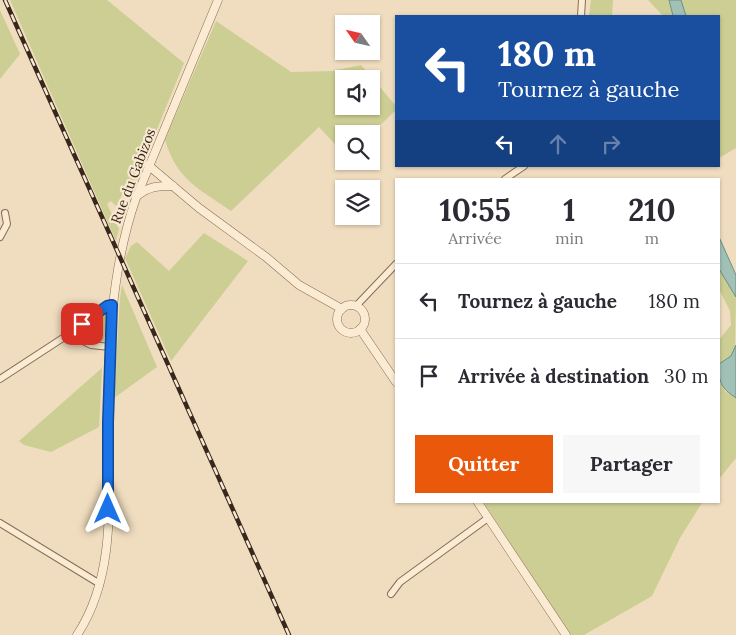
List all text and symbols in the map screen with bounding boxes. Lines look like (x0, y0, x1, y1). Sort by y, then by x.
north arrow (335, 15, 380, 60)
map controls (335, 15, 380, 225)
text: 180 m (498, 31, 596, 76)
icon: left (415, 35, 480, 100)
button: sound (335, 70, 380, 115)
text: Tournez à gauche (498, 75, 679, 103)
button: search (335, 125, 380, 170)
street label: Rue du Gabizos (107, 126, 159, 226)
icon: left (491, 130, 519, 158)
icon: ahead (544, 130, 572, 158)
icon: right (597, 130, 625, 158)
button: layers (335, 180, 380, 225)
text: 10:55 (440, 191, 511, 229)
text: 1 (563, 191, 576, 229)
text: 210 (628, 191, 675, 229)
text: Arrivée (448, 228, 502, 248)
text: min (555, 228, 584, 248)
text: m (645, 228, 659, 248)
icon: left (415, 287, 443, 315)
text: Tournez à gauche (458, 289, 617, 313)
text: 180 m (649, 289, 700, 313)
pin (61, 303, 103, 345)
icon: arrive (68, 310, 96, 338)
icon: arrive (415, 362, 443, 390)
text: Arrivée à destination (458, 364, 649, 388)
text: 30 m (664, 364, 708, 388)
button: Quitter (415, 435, 553, 493)
button: Partager (563, 435, 700, 493)
position arrow (81, 482, 133, 534)

